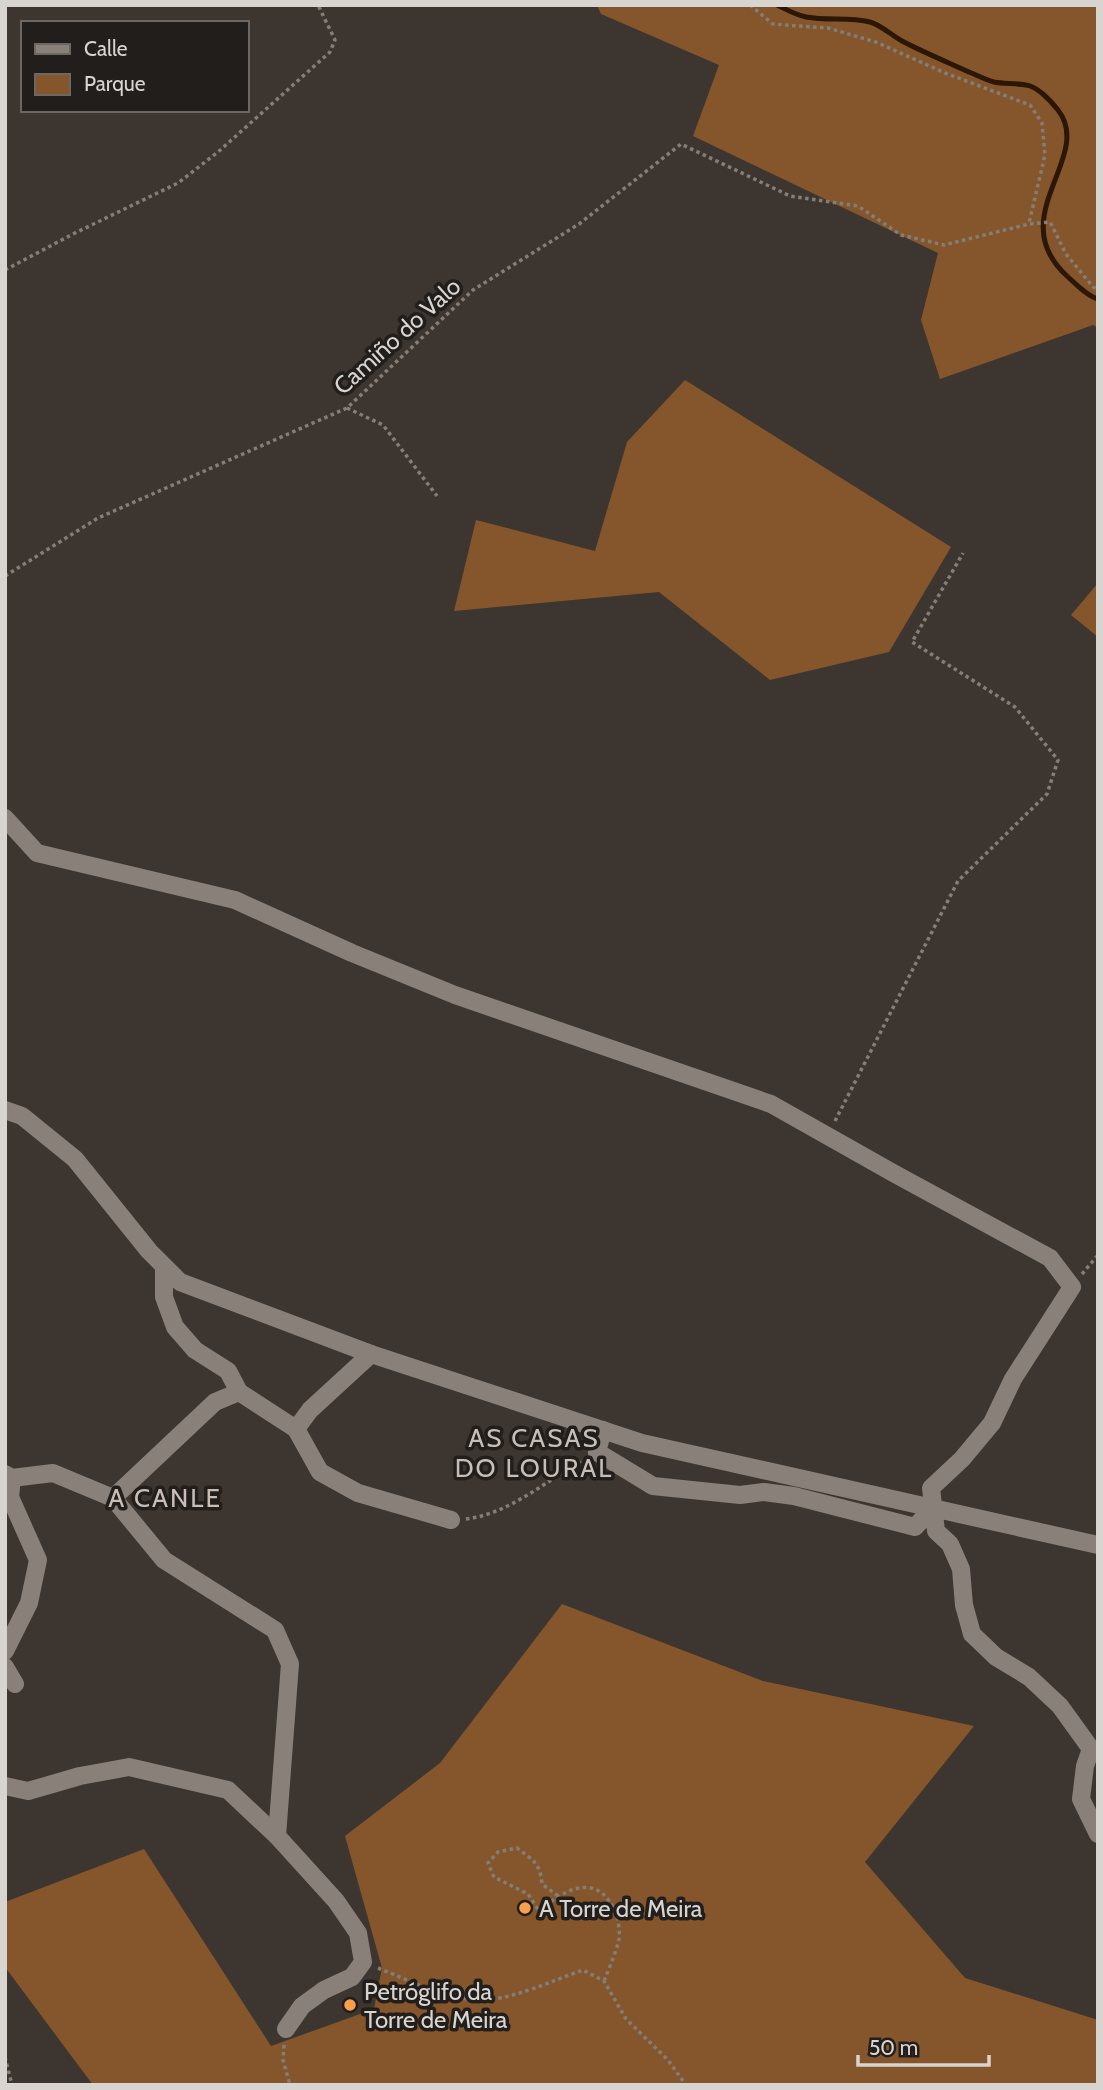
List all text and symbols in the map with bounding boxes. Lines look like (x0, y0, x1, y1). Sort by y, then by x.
legend (21, 21, 248, 112)
text: Calle (84, 36, 128, 61)
text: Parque (84, 71, 146, 96)
street label: Camiño do Valo (328, 272, 466, 400)
district label: AS CASAS DO LOURAL (455, 1422, 613, 1484)
district label: A CANLE (108, 1482, 222, 1514)
place label: A Torre de Meira (539, 1894, 703, 1923)
marker: A Torre de Meira (517, 1900, 533, 1916)
place label: Petróglifo da Torre de Meira (364, 1977, 508, 2034)
marker: Petróglifo da Torre de Meira (342, 1997, 358, 2013)
scale bar (858, 2024, 989, 2068)
text: 50 m (869, 2035, 918, 2060)

